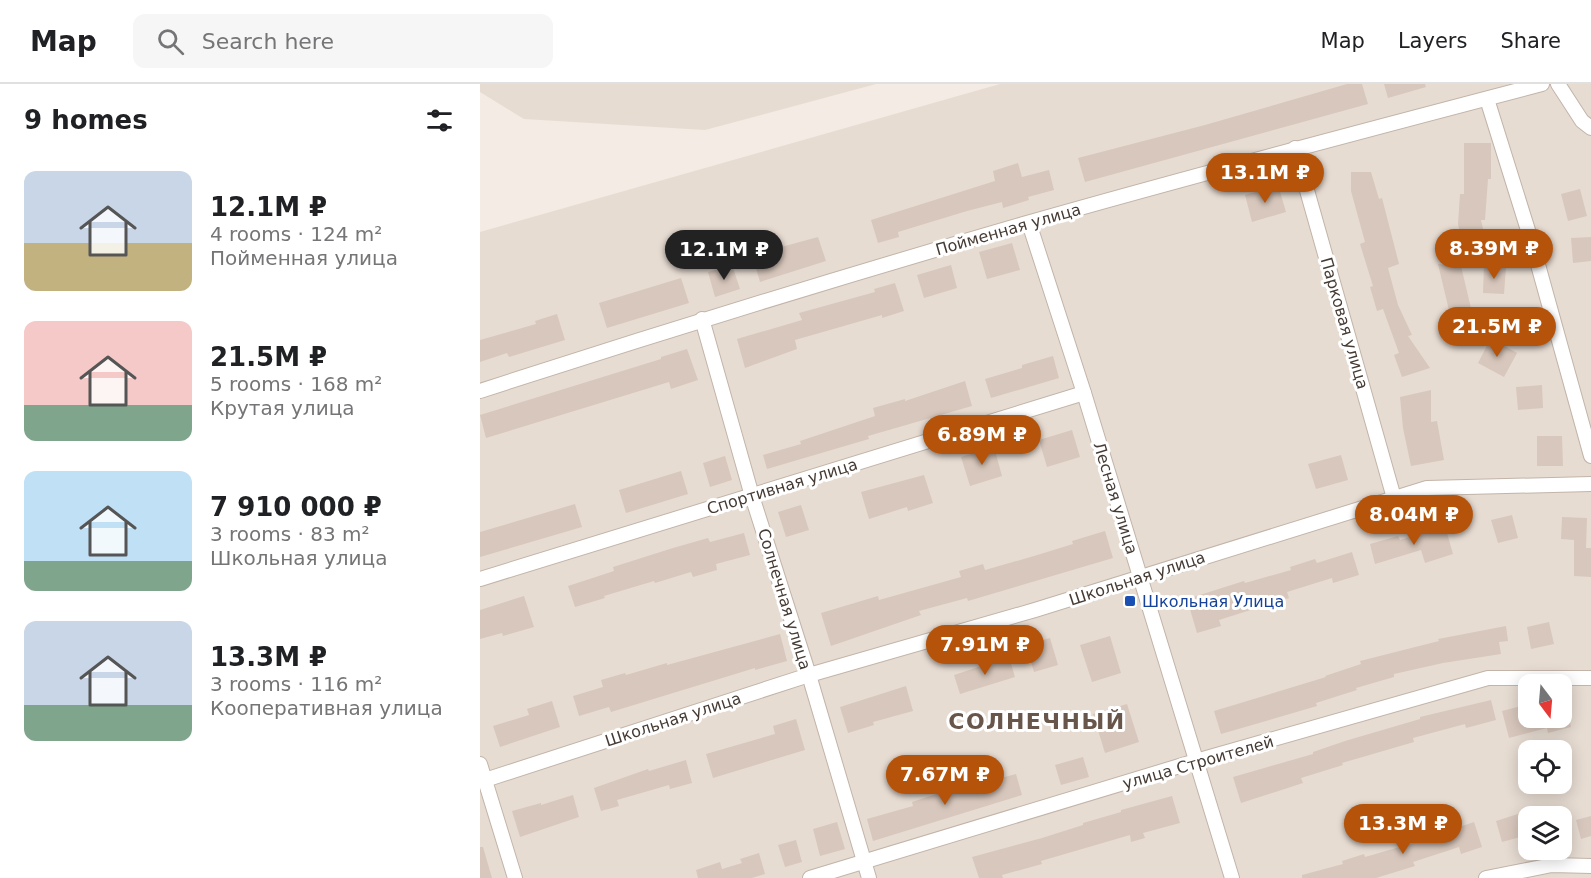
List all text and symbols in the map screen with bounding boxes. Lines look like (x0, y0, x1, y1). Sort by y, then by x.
search box (133, 14, 553, 68)
text: Map (30, 25, 97, 58)
icon: search (154, 25, 187, 58)
text: Search here (202, 29, 334, 54)
text: Map (1321, 29, 1365, 53)
text: Layers (1398, 29, 1467, 53)
text: Share (1500, 29, 1561, 53)
icon: filters (423, 104, 456, 137)
text: 9 homes (24, 105, 148, 135)
pin: 13.1M ₽ (1210, 153, 1320, 204)
text: 13.1M ₽ (1220, 160, 1310, 184)
text: 12.1M ₽ (210, 192, 327, 222)
icon: home (72, 195, 144, 267)
street label: Пойменная улица (933, 200, 1083, 259)
text: 4 rooms · 124 m² (210, 222, 382, 246)
pin: 8.39M ₽ (1439, 229, 1549, 280)
pin: 12.1M ₽ (669, 230, 779, 281)
text: 8.39M ₽ (1449, 236, 1539, 260)
text: 12.1M ₽ (679, 237, 769, 261)
text: Пойменная улица (210, 246, 398, 270)
street label: Парковая улица (1317, 255, 1372, 391)
pin: 21.5M ₽ (1442, 307, 1552, 358)
text: 21.5M ₽ (1452, 314, 1542, 338)
text: 21.5M ₽ (210, 342, 327, 372)
icon: home (72, 345, 144, 417)
text: 5 rooms · 168 m² (210, 372, 382, 396)
text: Крутая улица (210, 396, 355, 420)
pin: 6.89M ₽ (927, 415, 1037, 466)
text: 6.89M ₽ (937, 422, 1027, 446)
street label: Лесная улица (1089, 440, 1142, 557)
street label: Спортивная улица (705, 455, 860, 518)
text: 7 910 000 ₽ (210, 492, 382, 522)
icon: home (72, 495, 144, 567)
pin: 8.04M ₽ (1359, 495, 1469, 546)
text: 8.04M ₽ (1369, 502, 1459, 526)
text: 3 rooms · 83 m² (210, 522, 370, 546)
street label: Солнечная улица (754, 526, 815, 672)
text: Школьная улица (210, 546, 387, 570)
street label: Школьная улица (1067, 548, 1208, 609)
place label: Школьная Улица (1142, 592, 1284, 611)
marker: Школьная Улица (1123, 594, 1137, 608)
pin: 7.91M ₽ (930, 625, 1040, 676)
text: 7.91M ₽ (940, 632, 1030, 656)
text: 13.3M ₽ (210, 642, 327, 672)
icon: home (72, 645, 144, 717)
text: 3 rooms · 116 m² (210, 672, 382, 696)
north arrow (1518, 674, 1572, 728)
map controls (1518, 674, 1572, 860)
street label: Школьная улица (603, 689, 744, 750)
text: Кооперативная улица (210, 696, 443, 720)
district label: СОЛНЕЧНЫЙ (948, 709, 1126, 734)
street label: улица Строителей (1120, 732, 1276, 793)
button: locate (1518, 740, 1572, 794)
pin: 7.67M ₽ (890, 755, 1000, 806)
text: 7.67M ₽ (900, 762, 990, 786)
pin: 13.3M ₽ (1348, 804, 1458, 855)
button: layers (1518, 806, 1572, 860)
text: 13.3M ₽ (1358, 811, 1448, 835)

